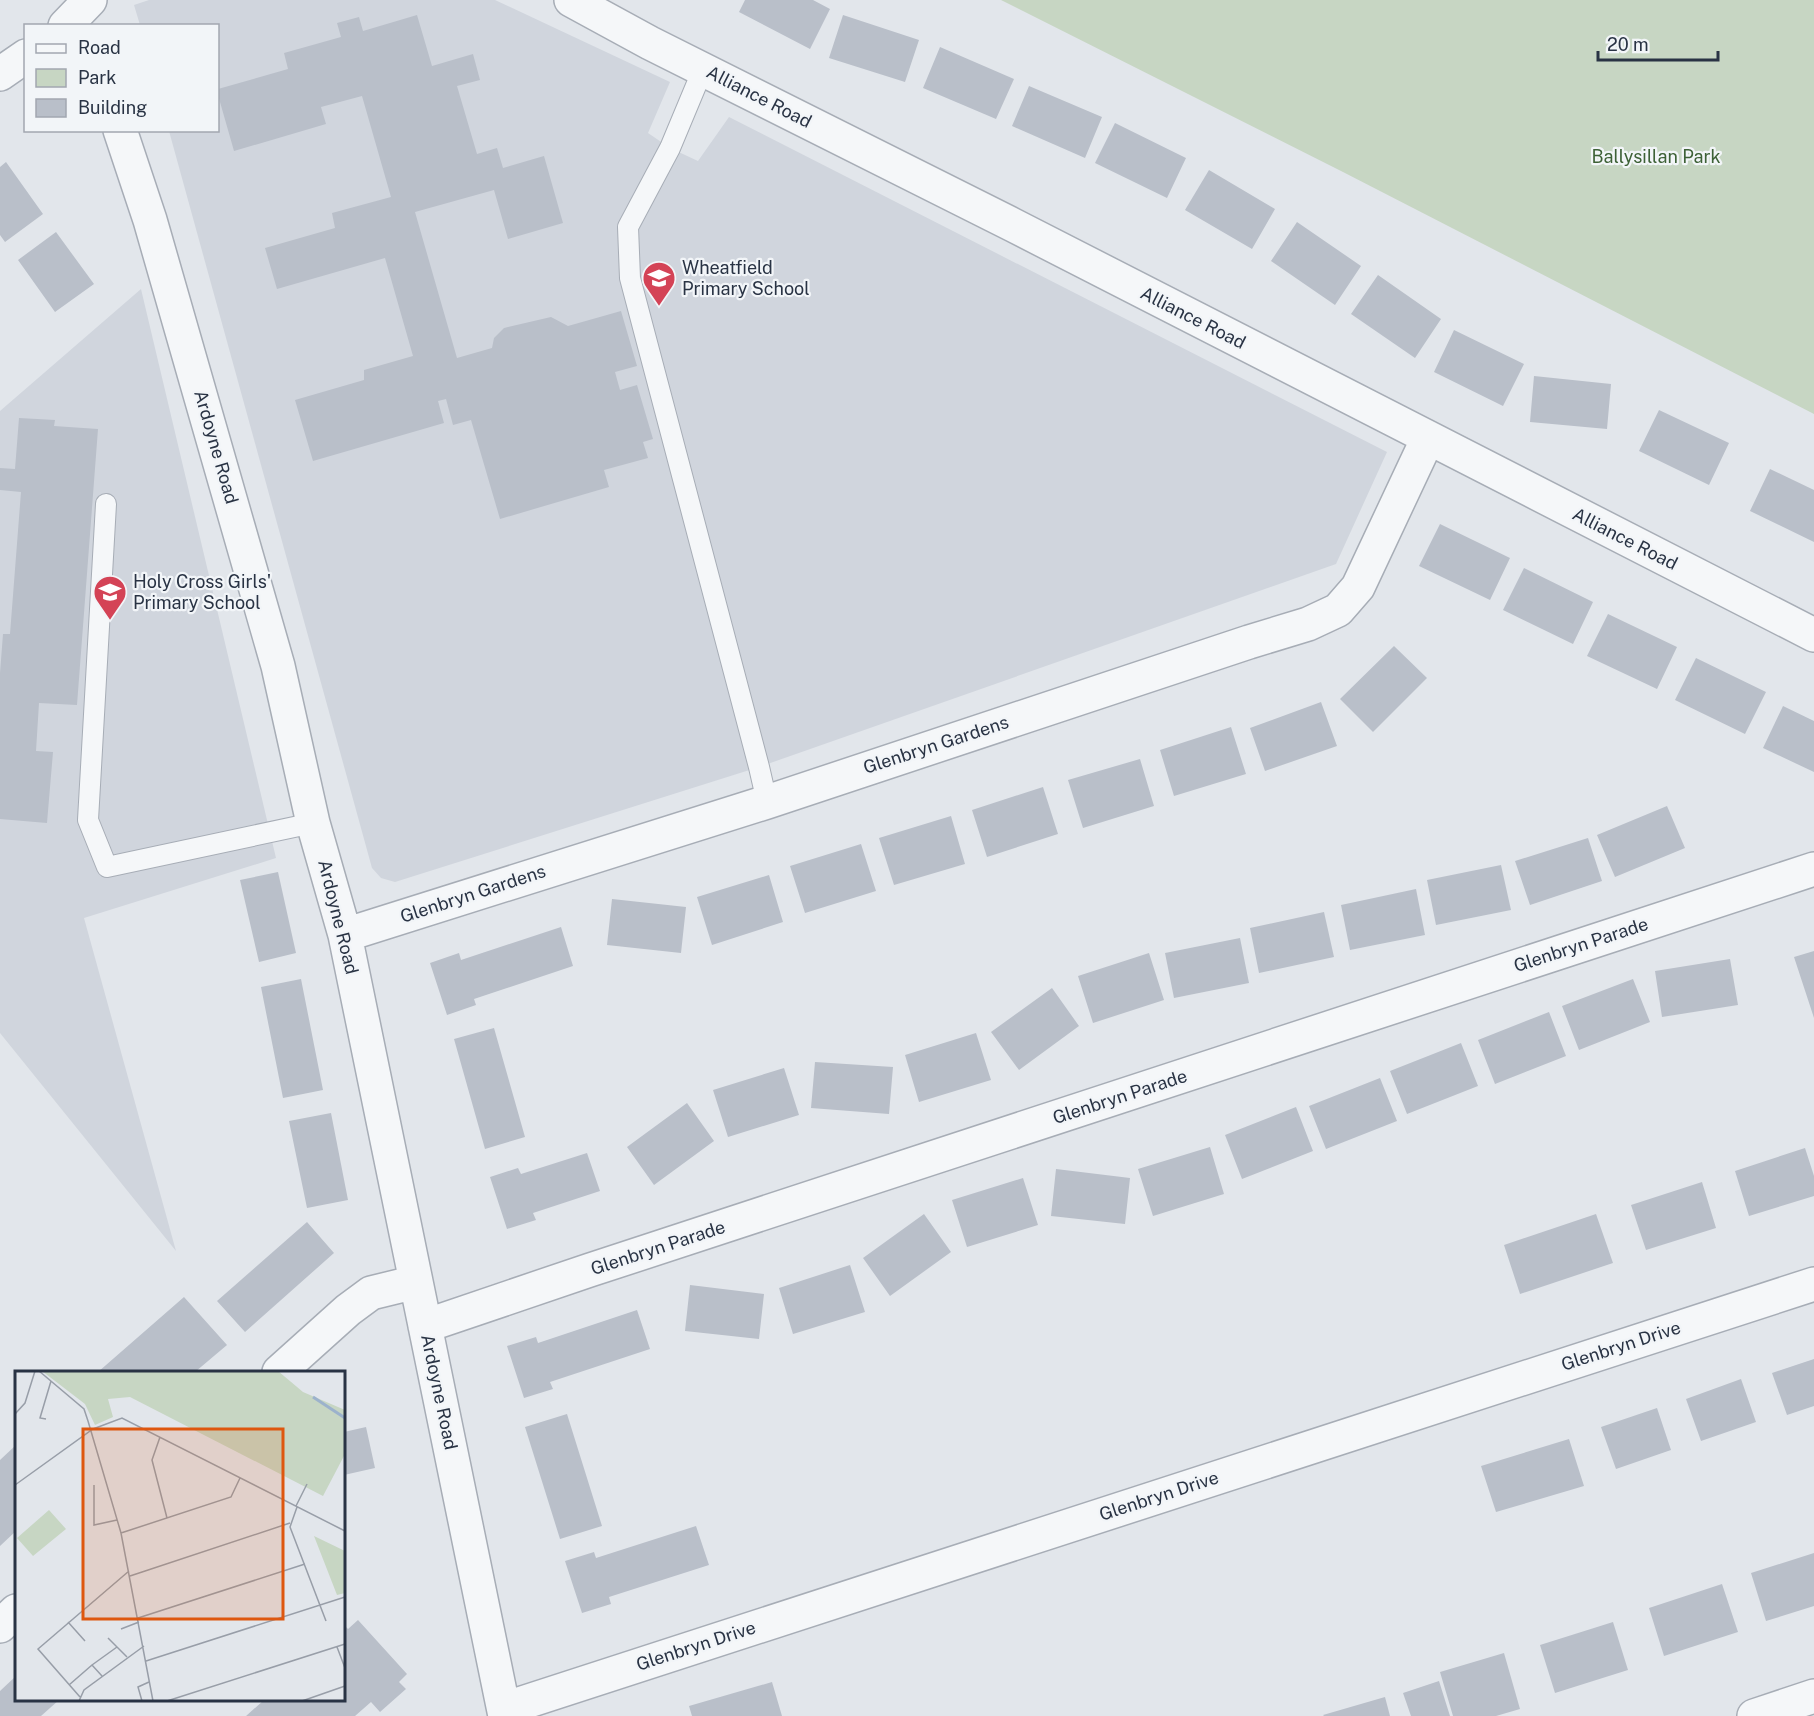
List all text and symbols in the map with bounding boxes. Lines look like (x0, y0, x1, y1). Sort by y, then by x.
legend (24, 24, 219, 132)
scale bar (1598, 24, 1718, 62)
text: 20 m (1607, 34, 1649, 55)
text: Road (78, 37, 121, 58)
street label: Alliance Road (703, 61, 815, 132)
text: Park (78, 67, 116, 88)
text: Building (78, 97, 147, 118)
park label: Ballysillan Park (1591, 146, 1721, 167)
place label: Wheatfield Primary School (682, 257, 810, 299)
school or university icon: Wheatfield Primary School (641, 260, 677, 307)
street label: Alliance Road (1137, 282, 1249, 353)
street label: Ardoyne Road (190, 387, 243, 506)
street label: Alliance Road (1569, 503, 1681, 574)
place label: Holy Cross Girls' Primary School (133, 571, 271, 613)
school or university icon: Holy Cross Girls' Primary School (92, 574, 128, 621)
street label: Glenbryn Gardens (861, 711, 1011, 778)
street label: Ardoyne Road (314, 857, 363, 976)
street label: Glenbryn Gardens (398, 860, 548, 927)
street label: Glenbryn Parade (1511, 913, 1651, 976)
street label: Glenbryn Parade (1050, 1065, 1190, 1128)
street label: Glenbryn Parade (588, 1216, 728, 1279)
street label: Glenbryn Drive (1559, 1316, 1683, 1375)
street label: Ardoyne Road (417, 1332, 462, 1452)
inset map (15, 1371, 345, 1701)
street label: Glenbryn Drive (1097, 1466, 1221, 1525)
street label: Glenbryn Drive (634, 1616, 758, 1675)

